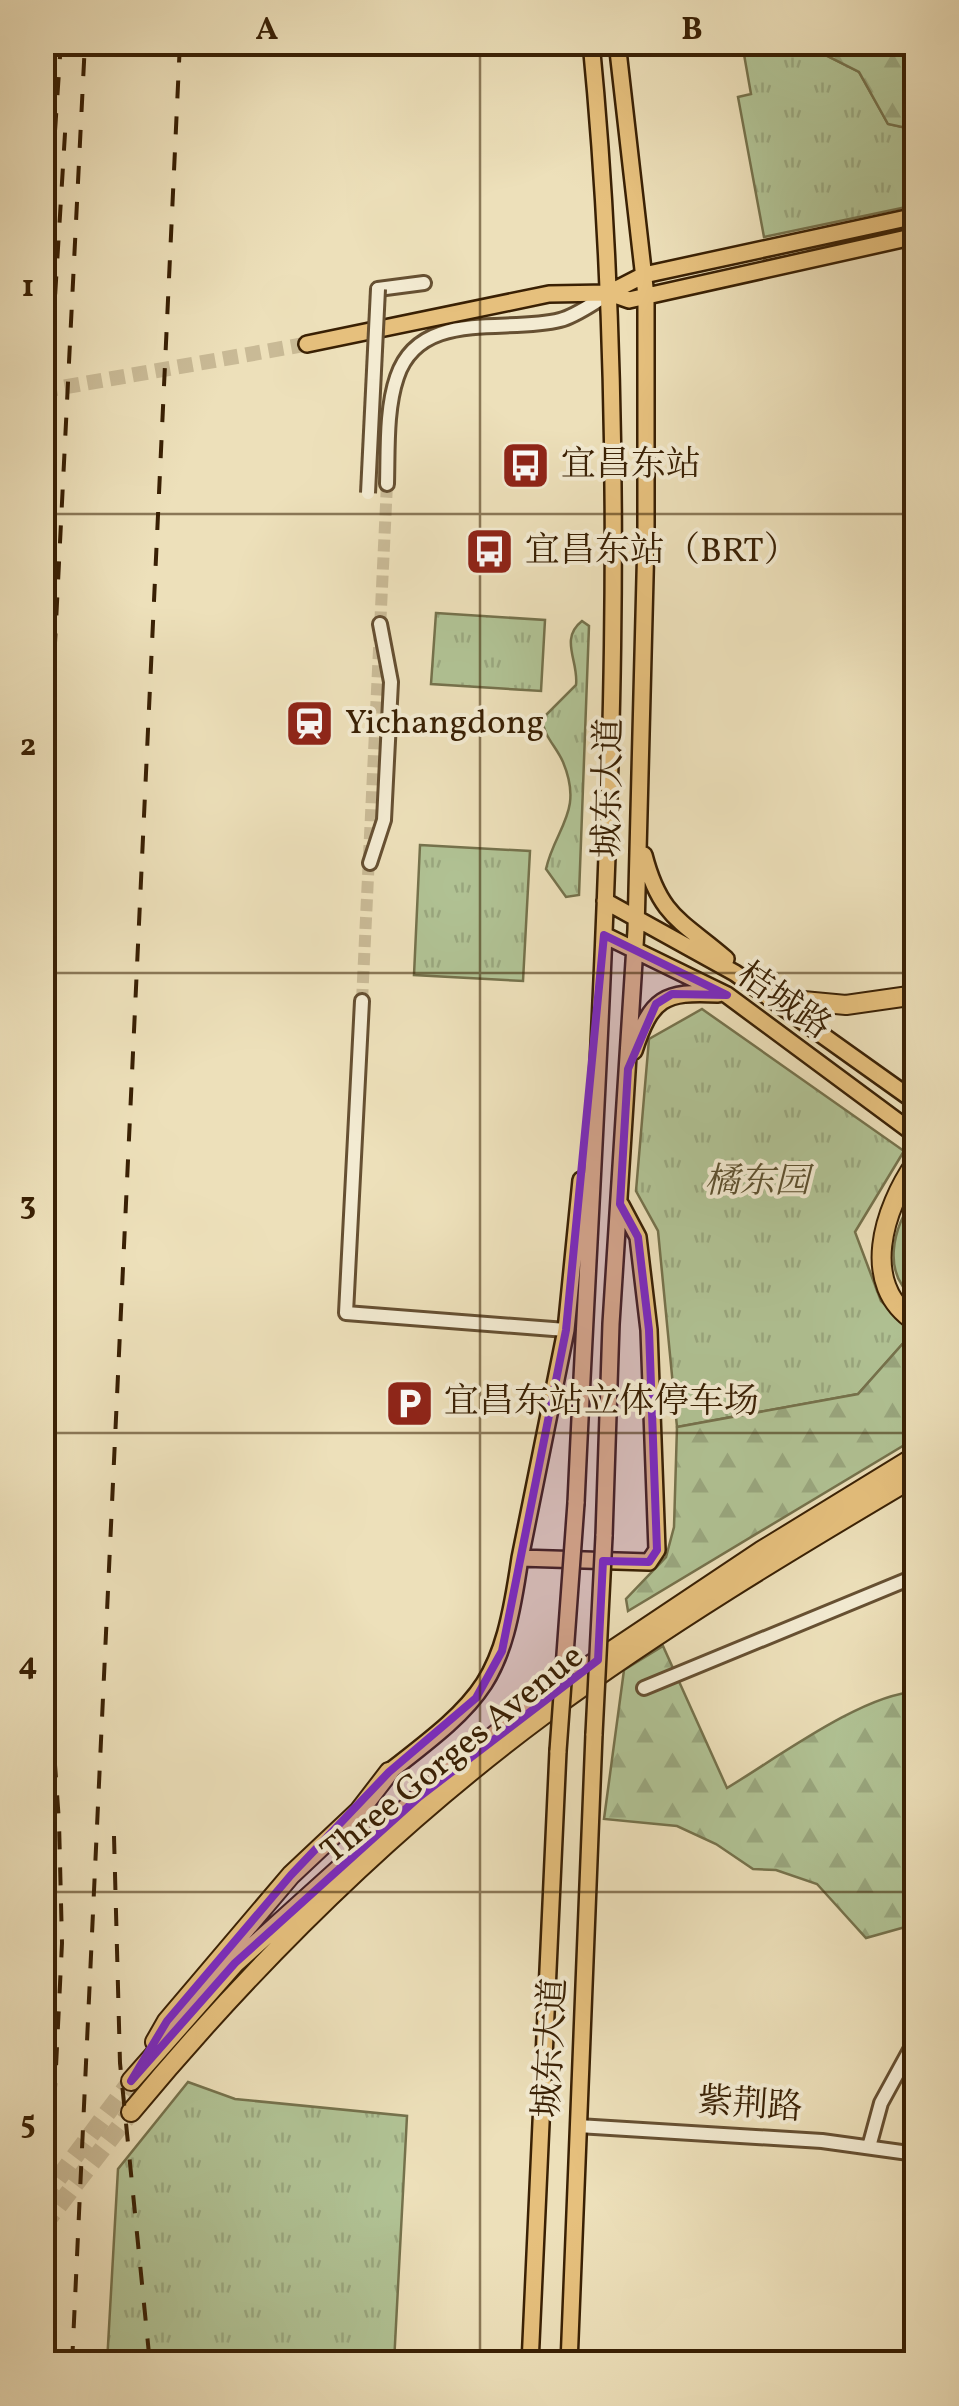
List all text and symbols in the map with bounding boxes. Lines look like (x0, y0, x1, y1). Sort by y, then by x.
text: A (256, 9, 279, 53)
text: B (681, 9, 703, 53)
text: 1 (22, 266, 34, 310)
bus stop icon: 宜昌东站 (500, 440, 552, 492)
place label: 宜昌东站 (561, 442, 701, 490)
bus stop icon: 宜昌东站（BRT） (464, 526, 516, 578)
place label: 宜昌东站（BRT） (525, 528, 799, 576)
station icon: Yichangdong (284, 698, 336, 750)
place label: Yichangdong (345, 700, 544, 748)
street label: 城东大道 (585, 718, 635, 858)
text: 2 (20, 725, 36, 769)
street label: 桔城路 (726, 952, 840, 1052)
park label: 橘东园 (704, 1159, 814, 1207)
text: 3 (20, 1184, 36, 1228)
parking icon: 宜昌东站立体停车场 (383, 1377, 435, 1429)
place label: 宜昌东站立体停车场 (444, 1379, 759, 1427)
street label: Three Gorges Avenue (311, 1634, 595, 1876)
text: 4 (18, 1644, 38, 1688)
street label: 城东大道 (524, 1977, 580, 2119)
street label: 紫荆路 (696, 2078, 804, 2134)
text: 5 (20, 2103, 36, 2147)

